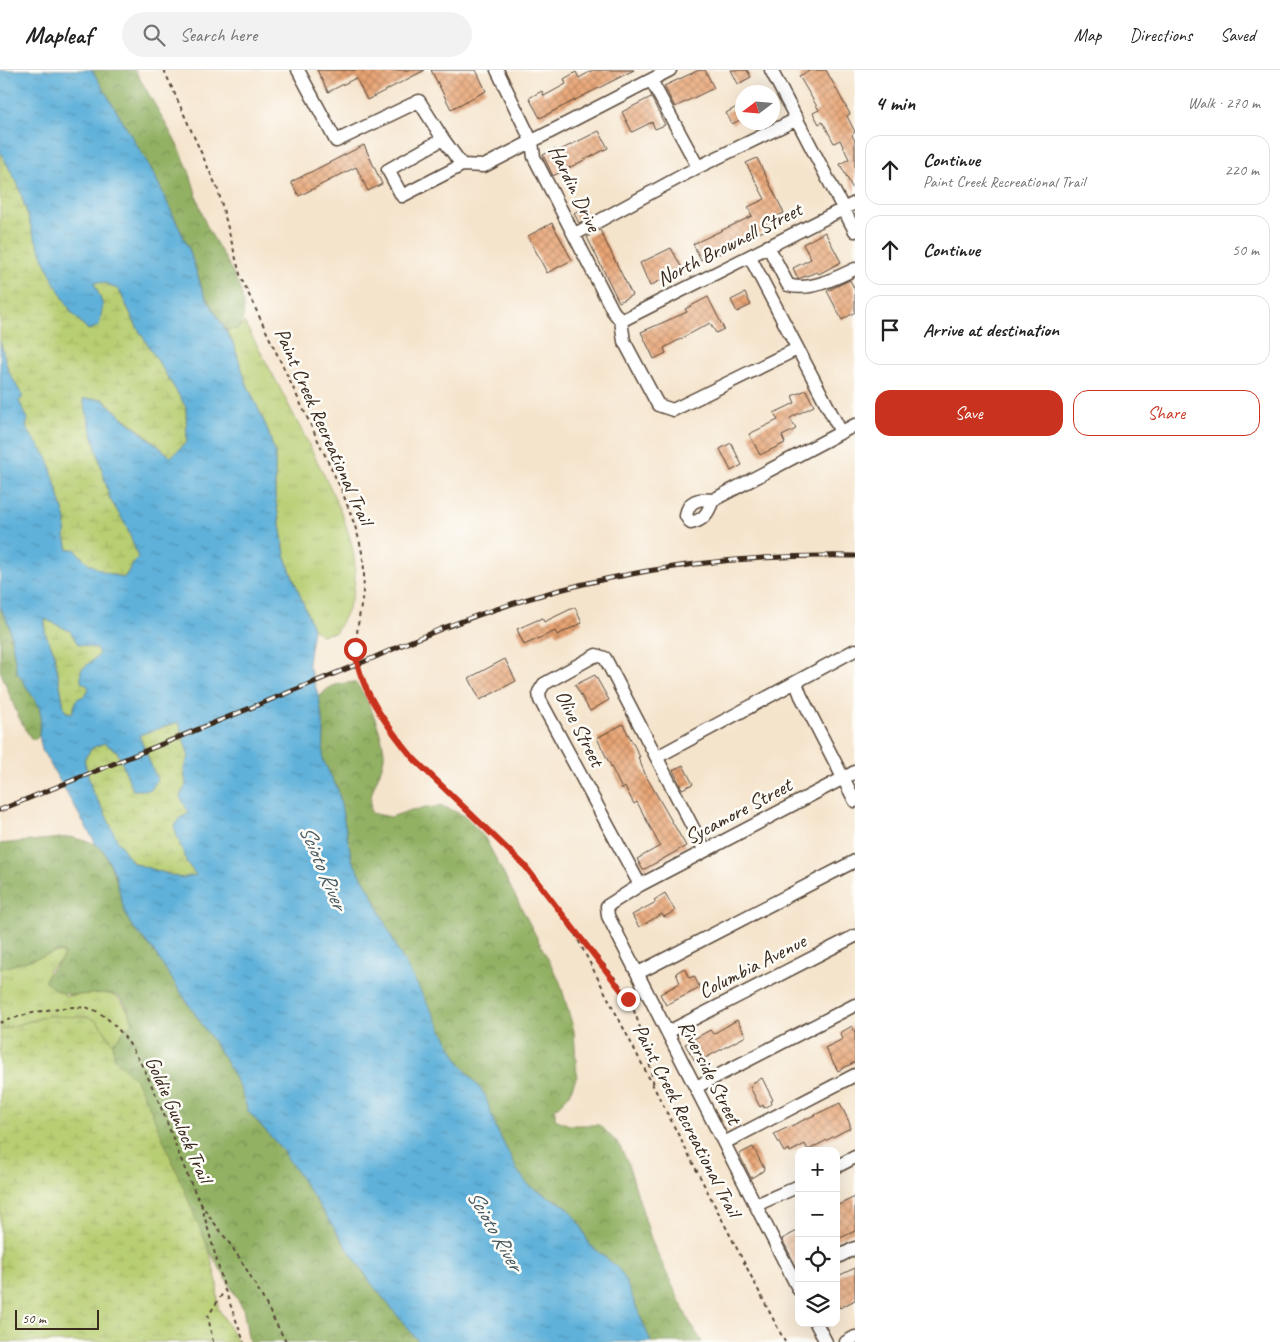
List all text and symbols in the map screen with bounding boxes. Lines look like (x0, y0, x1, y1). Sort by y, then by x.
search box (122, 12, 472, 57)
text: Mapleaf (25, 20, 92, 50)
icon: search (140, 21, 168, 49)
text: Search here (180, 23, 257, 47)
text: Map (1074, 24, 1101, 46)
text: Directions (1129, 24, 1192, 46)
text: Saved (1220, 24, 1255, 46)
north arrow (735, 85, 780, 130)
text: 4 min (875, 90, 915, 116)
text: Walk · 270 m (1188, 93, 1260, 113)
street label: Hardin Drive (543, 141, 608, 237)
text: Continue (923, 148, 980, 172)
icon: ahead (876, 156, 904, 184)
text: 220 m (1225, 160, 1259, 180)
text: Paint Creek Recreational Trail (923, 172, 1085, 192)
street label: North Brownell Street (652, 195, 808, 292)
icon: ahead (876, 236, 904, 264)
text: Continue (923, 238, 980, 262)
text: 50 m (1232, 240, 1259, 260)
icon: arrive (876, 316, 904, 344)
text: Arrive at destination (923, 318, 1059, 342)
street label: Paint Creek Recreational Trail (269, 324, 380, 532)
button: Save (875, 390, 1063, 436)
button: Share (1073, 390, 1260, 436)
route start (344, 638, 367, 661)
street label: Olive Street (550, 685, 611, 772)
street label: Sycamore Street (680, 771, 798, 850)
water label: Scioto River (293, 821, 355, 917)
street label: Columbia Avenue (694, 927, 812, 1004)
route end (617, 988, 640, 1011)
street label: Riverside Street (673, 1016, 748, 1130)
street label: Paint Creek Recreational Trail (627, 1019, 748, 1224)
street label: Goldie Gunlock Trail (140, 1052, 220, 1189)
map controls (795, 1147, 840, 1327)
button: + (795, 1147, 840, 1192)
water label: Scioto River (461, 1185, 531, 1279)
button: − (795, 1192, 840, 1237)
button: locate (795, 1237, 840, 1282)
button: layers (795, 1282, 840, 1327)
scale bar (15, 1307, 99, 1330)
text: 50 m (22, 1310, 46, 1327)

